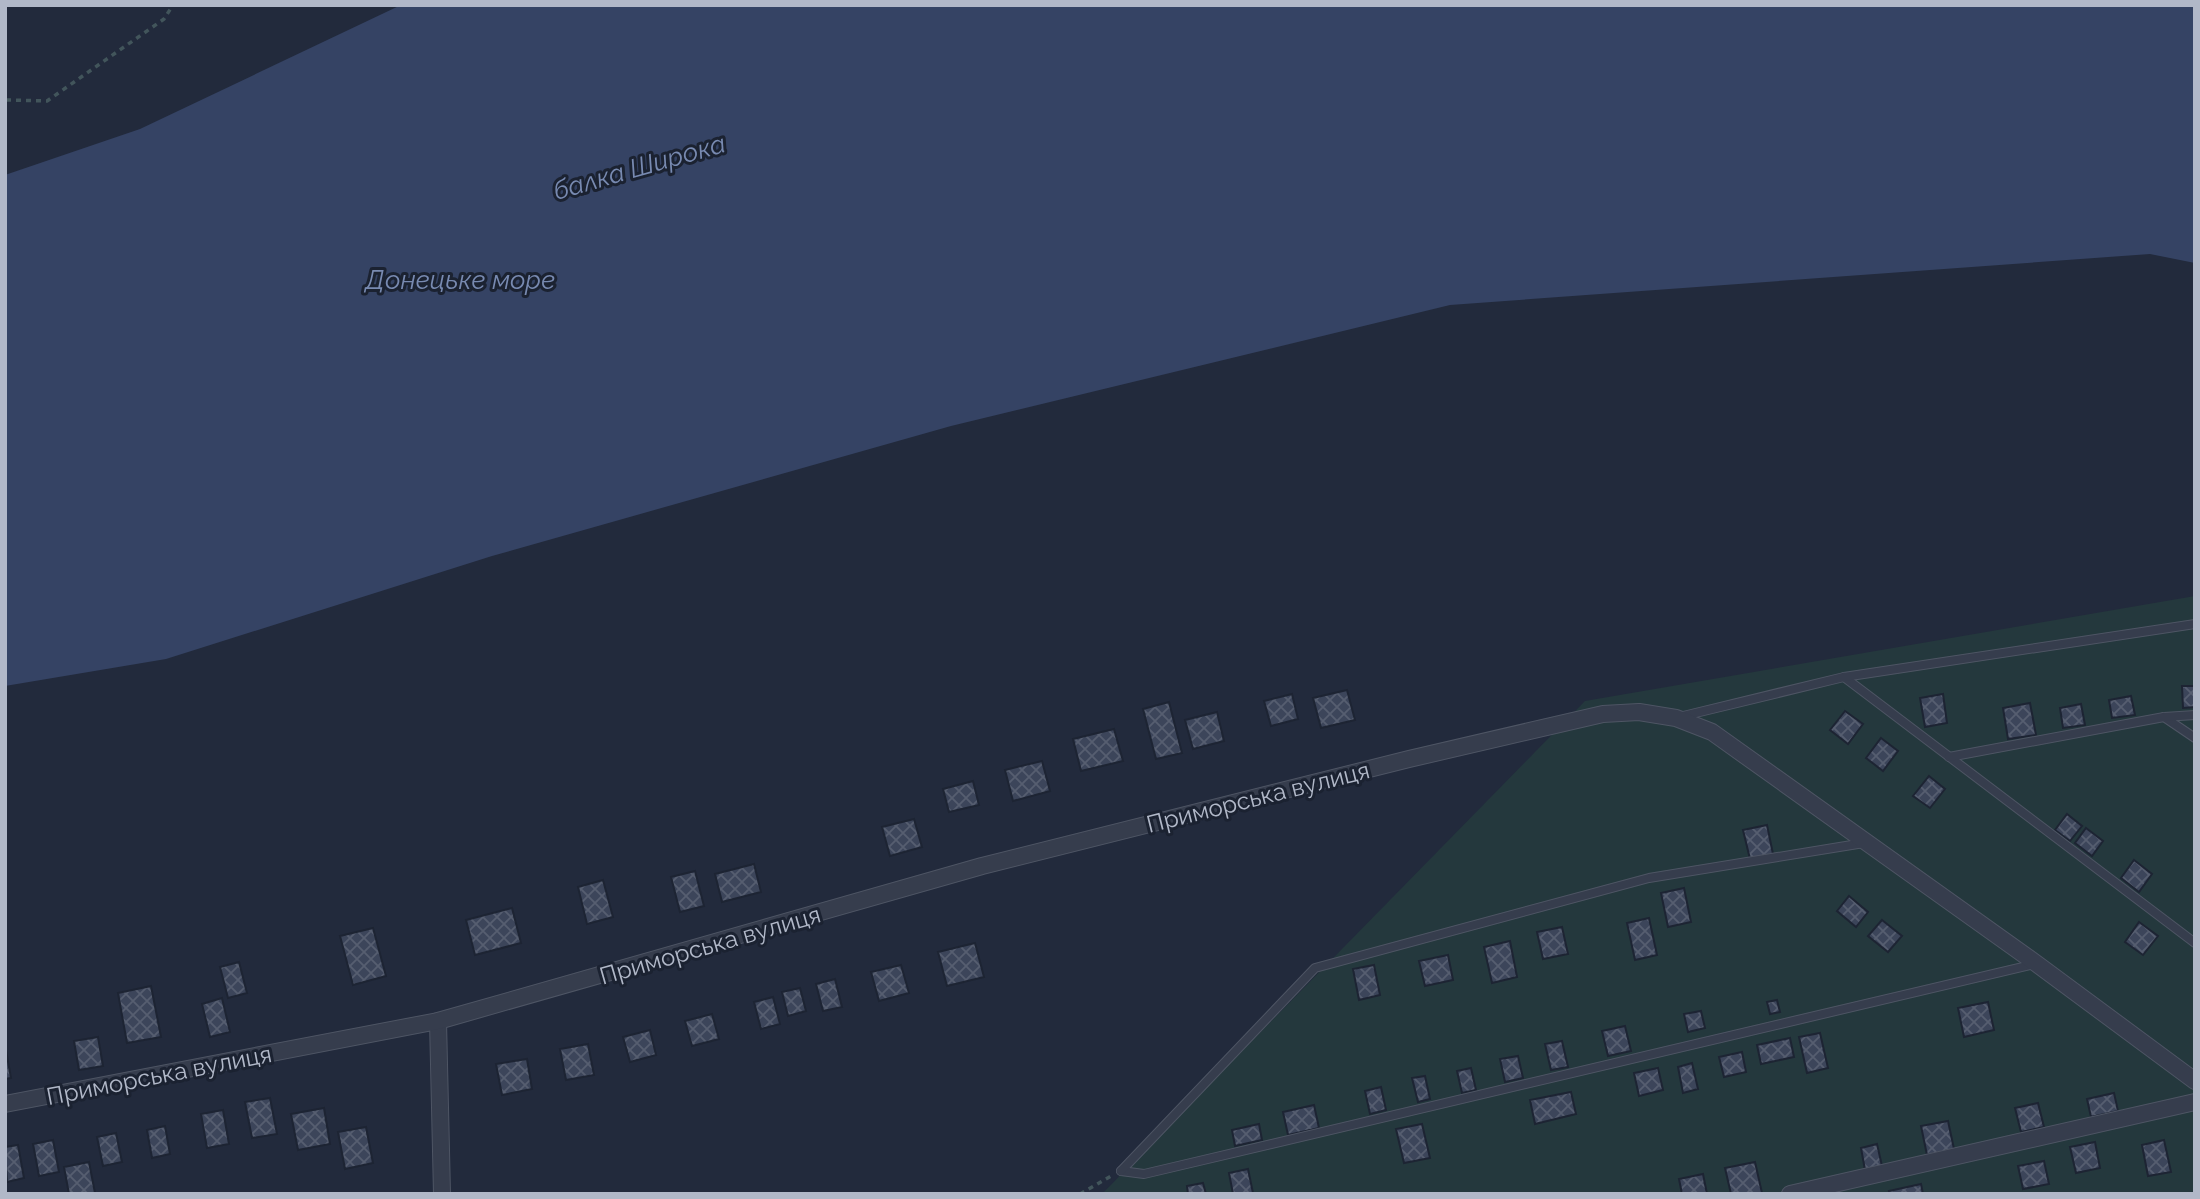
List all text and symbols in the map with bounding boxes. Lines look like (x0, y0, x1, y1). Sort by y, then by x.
water label: балка Широка (549, 128, 729, 206)
water label: Донецьке море (364, 265, 555, 295)
street label: Приморська вулиця (1144, 755, 1372, 839)
street label: Приморська вулиця (596, 900, 824, 990)
street label: Приморська вулиця (44, 1039, 274, 1111)

